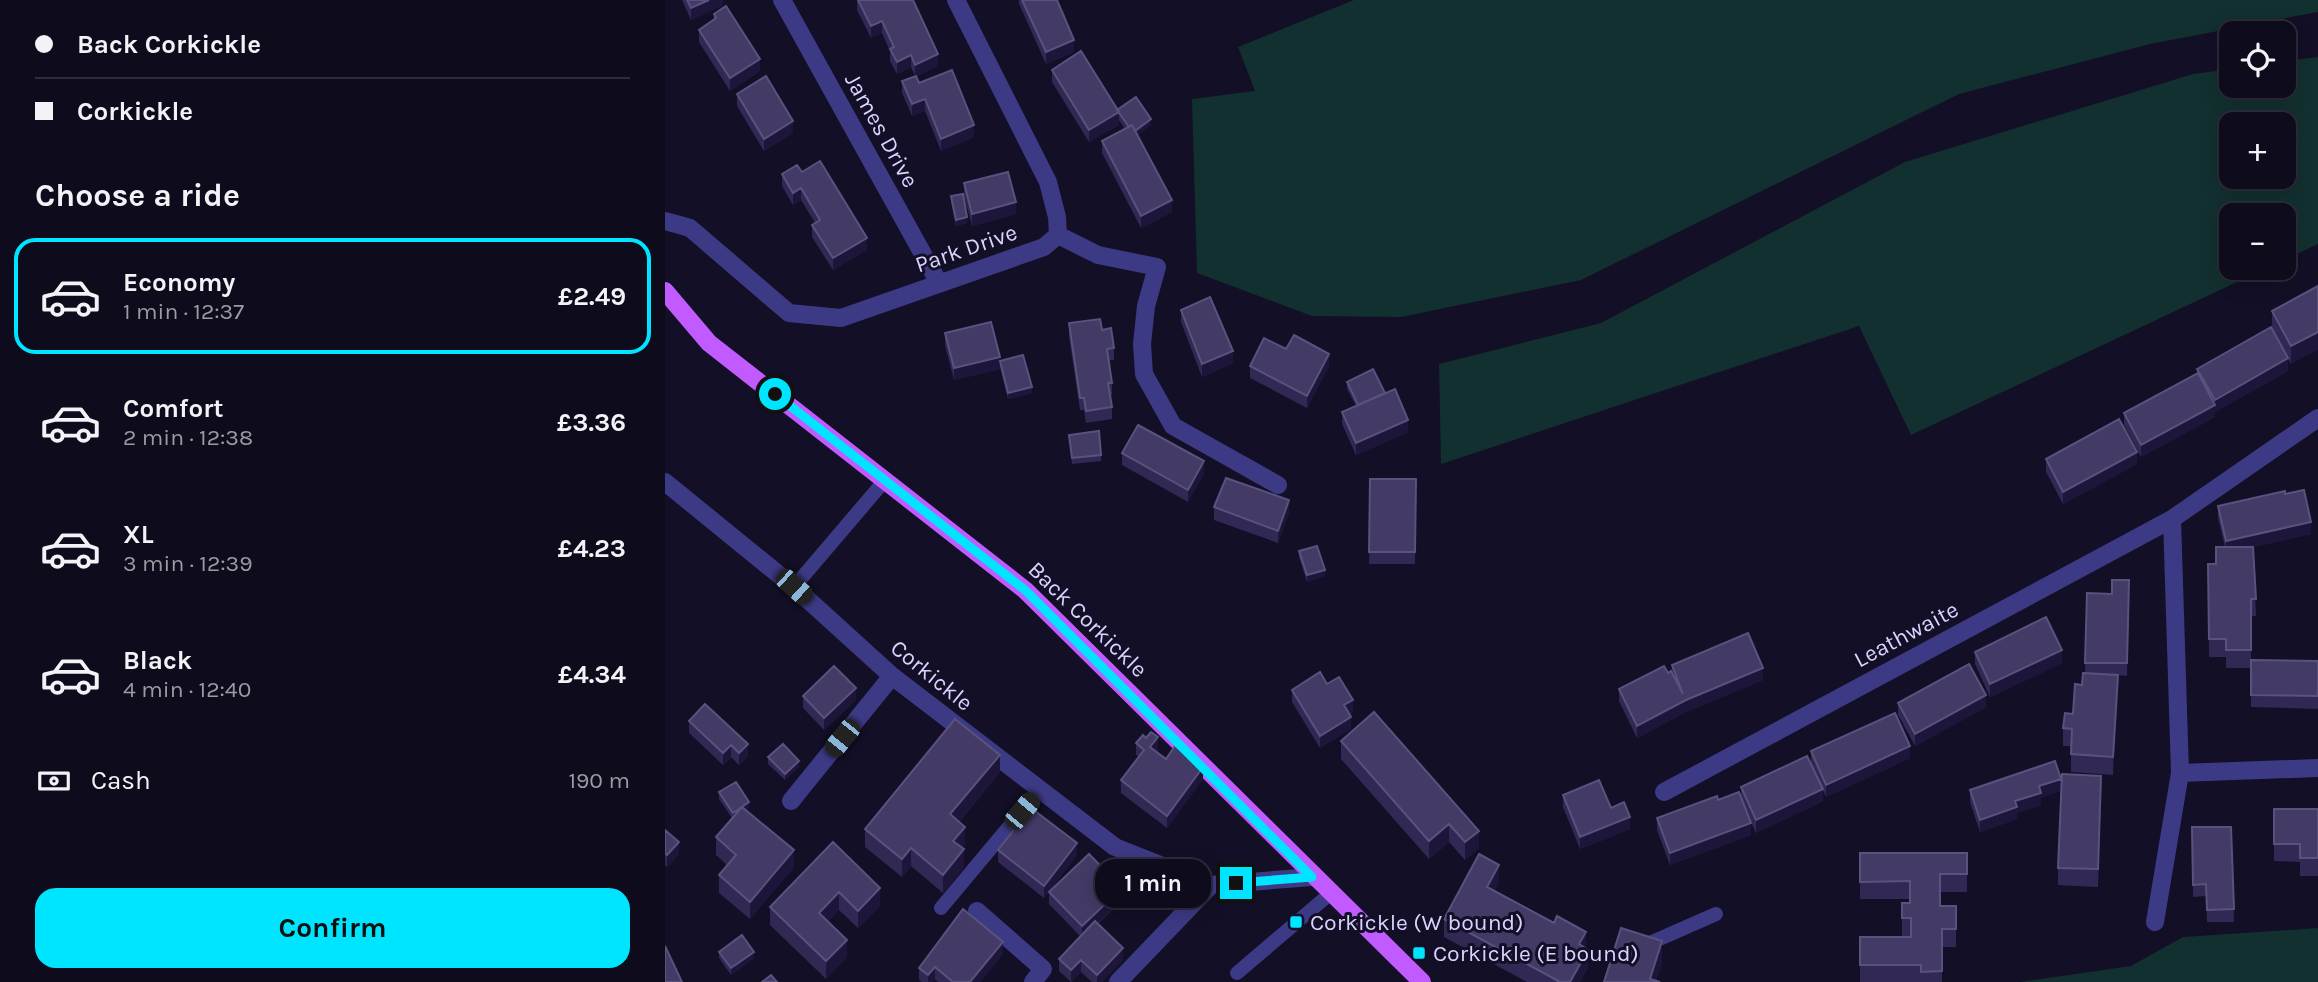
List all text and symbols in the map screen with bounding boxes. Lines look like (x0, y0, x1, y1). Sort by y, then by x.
map controls (2219, 21, 2296, 280)
button: locate (2219, 21, 2296, 98)
text: Back Corkickle (77, 29, 261, 60)
street label: James Drive (839, 68, 924, 192)
text: Corkickle (77, 96, 193, 127)
button: + (2219, 112, 2296, 189)
text: Choose a ride (35, 177, 240, 214)
button: − (2219, 203, 2296, 280)
street label: Park Drive (912, 218, 1021, 278)
icon: car (39, 265, 102, 328)
text: Economy (123, 267, 235, 298)
text: £2.49 (558, 281, 626, 312)
text: 1 min · 12:37 (123, 298, 244, 325)
route start (759, 378, 791, 410)
icon: car (39, 391, 102, 454)
text: Comfort (123, 393, 224, 424)
text: £3.36 (557, 407, 626, 438)
text: 2 min · 12:38 (123, 424, 253, 451)
icon: car (39, 517, 102, 580)
text: XL (123, 519, 154, 550)
text: £4.23 (557, 533, 626, 564)
text: 3 min · 12:39 (123, 550, 252, 577)
street label: Back Corkickle (1022, 556, 1153, 683)
car (772, 565, 817, 609)
street label: Leathwaite (1849, 596, 1963, 673)
street label: Corkickle (885, 634, 978, 717)
icon: car (39, 643, 102, 706)
text: Black (123, 645, 192, 676)
text: £4.34 (558, 659, 626, 690)
text: 4 min · 12:40 (123, 676, 251, 703)
car (821, 715, 864, 761)
icon: cash (35, 762, 73, 800)
text: Cash (91, 765, 151, 796)
text: 190 m (568, 767, 630, 794)
car (1001, 788, 1044, 834)
callout: 1 min (1096, 858, 1211, 908)
route end (1220, 867, 1252, 899)
text: 1 min (1124, 870, 1182, 897)
button: Confirm (35, 888, 630, 968)
place label: Corkickle (W bound) (1310, 909, 1523, 936)
marker: Corkickle (W bound) (1288, 914, 1304, 930)
place label: Corkickle (E bound) (1433, 940, 1639, 967)
marker: Corkickle (E bound) (1411, 945, 1427, 961)

